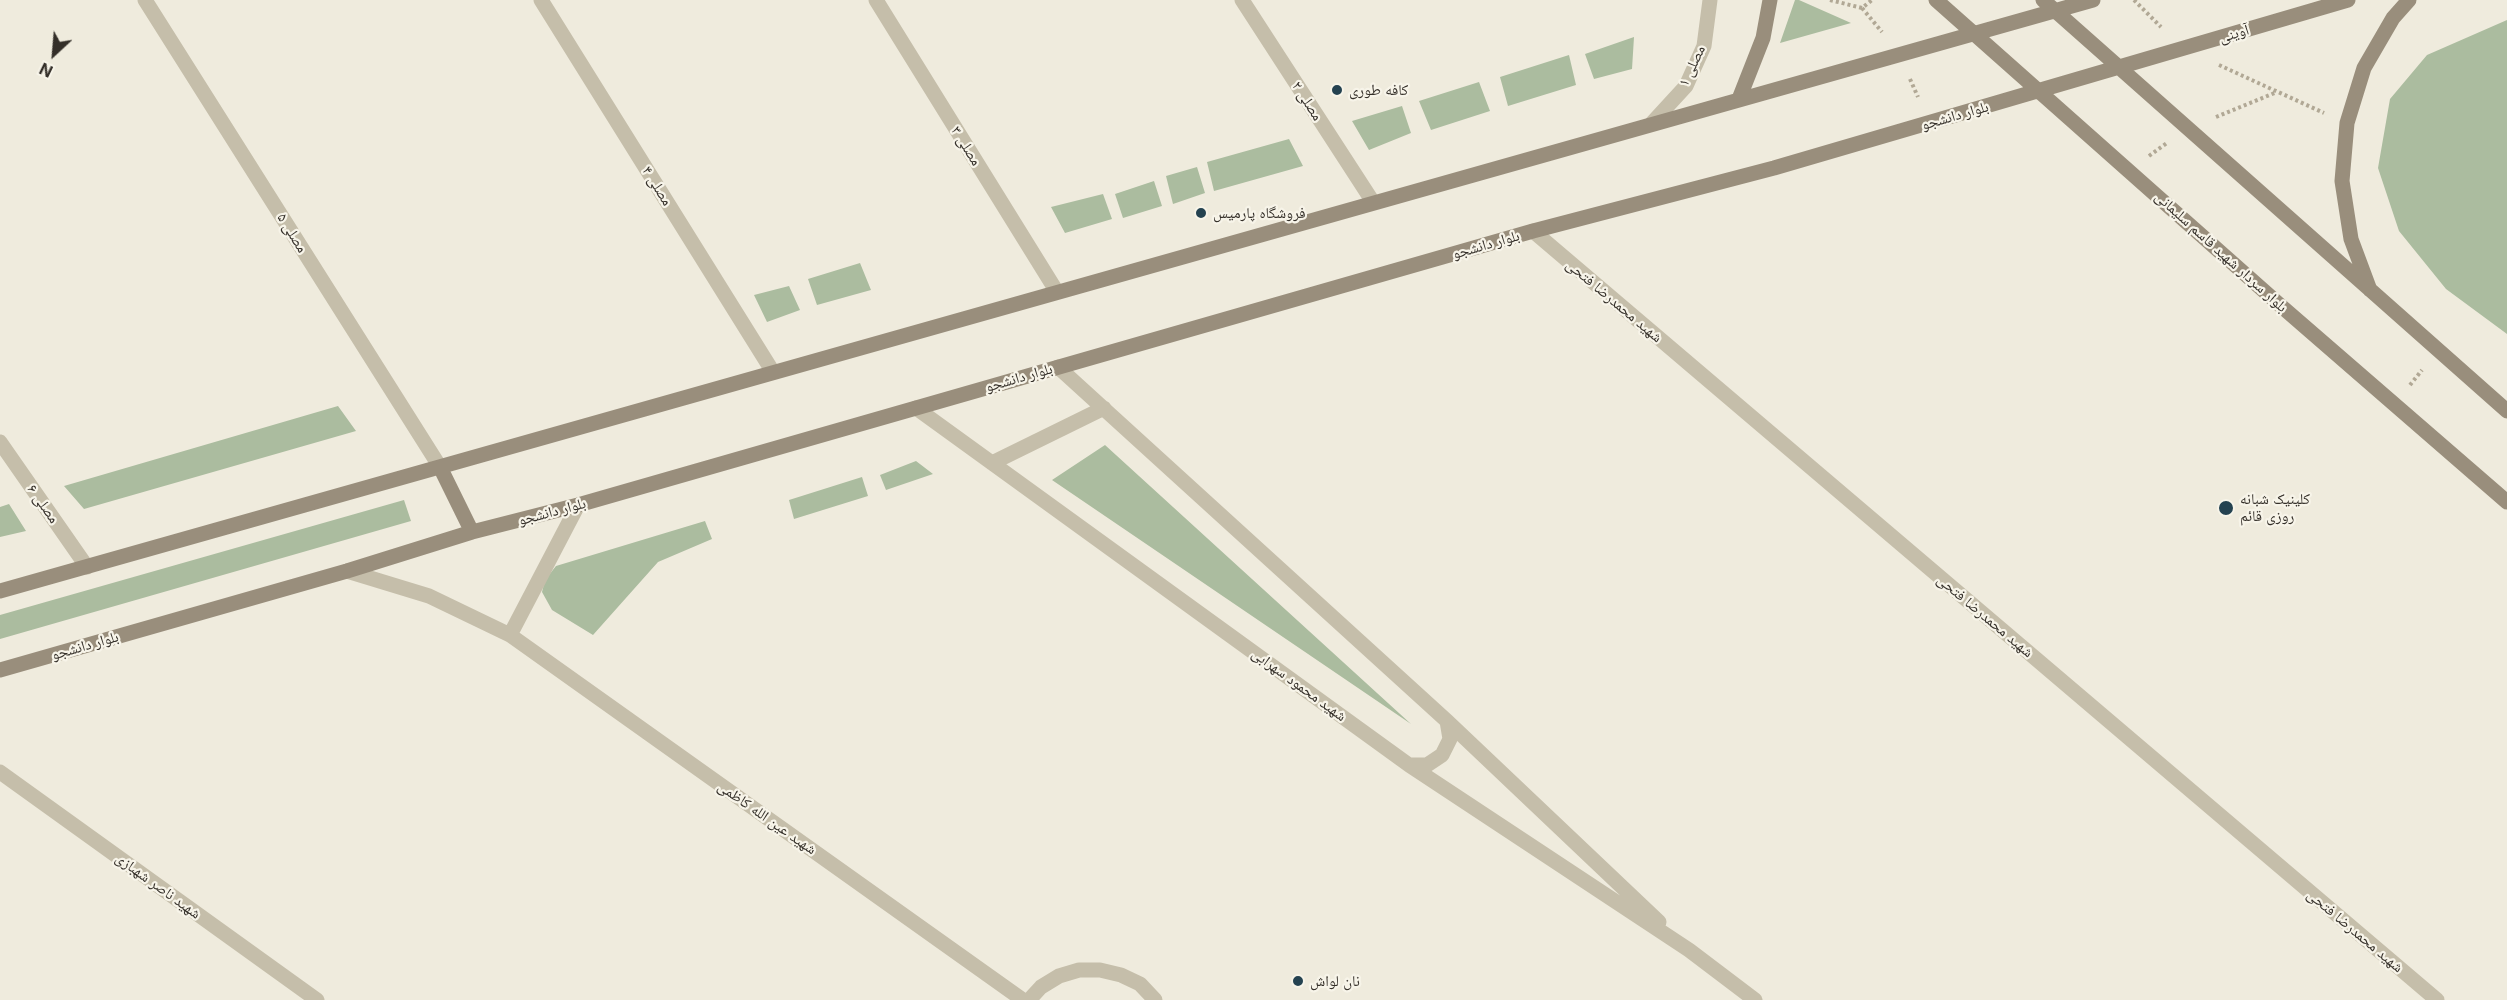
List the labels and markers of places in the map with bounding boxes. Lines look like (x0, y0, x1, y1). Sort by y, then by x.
place label: کافه طوری (1349, 81, 1408, 99)
marker: کافه طوری (1330, 83, 1344, 97)
place label: فروشگاه پارمیس (1213, 204, 1305, 222)
marker: فروشگاه پارمیس (1194, 206, 1208, 220)
place label: کلینیک شبانه روزى قائم (2240, 490, 2310, 525)
marker: کلینیک شبانه روزى قائم (2217, 499, 2235, 517)
place label: نان لواش (1310, 972, 1360, 990)
marker: نان لواش (1291, 974, 1305, 988)

